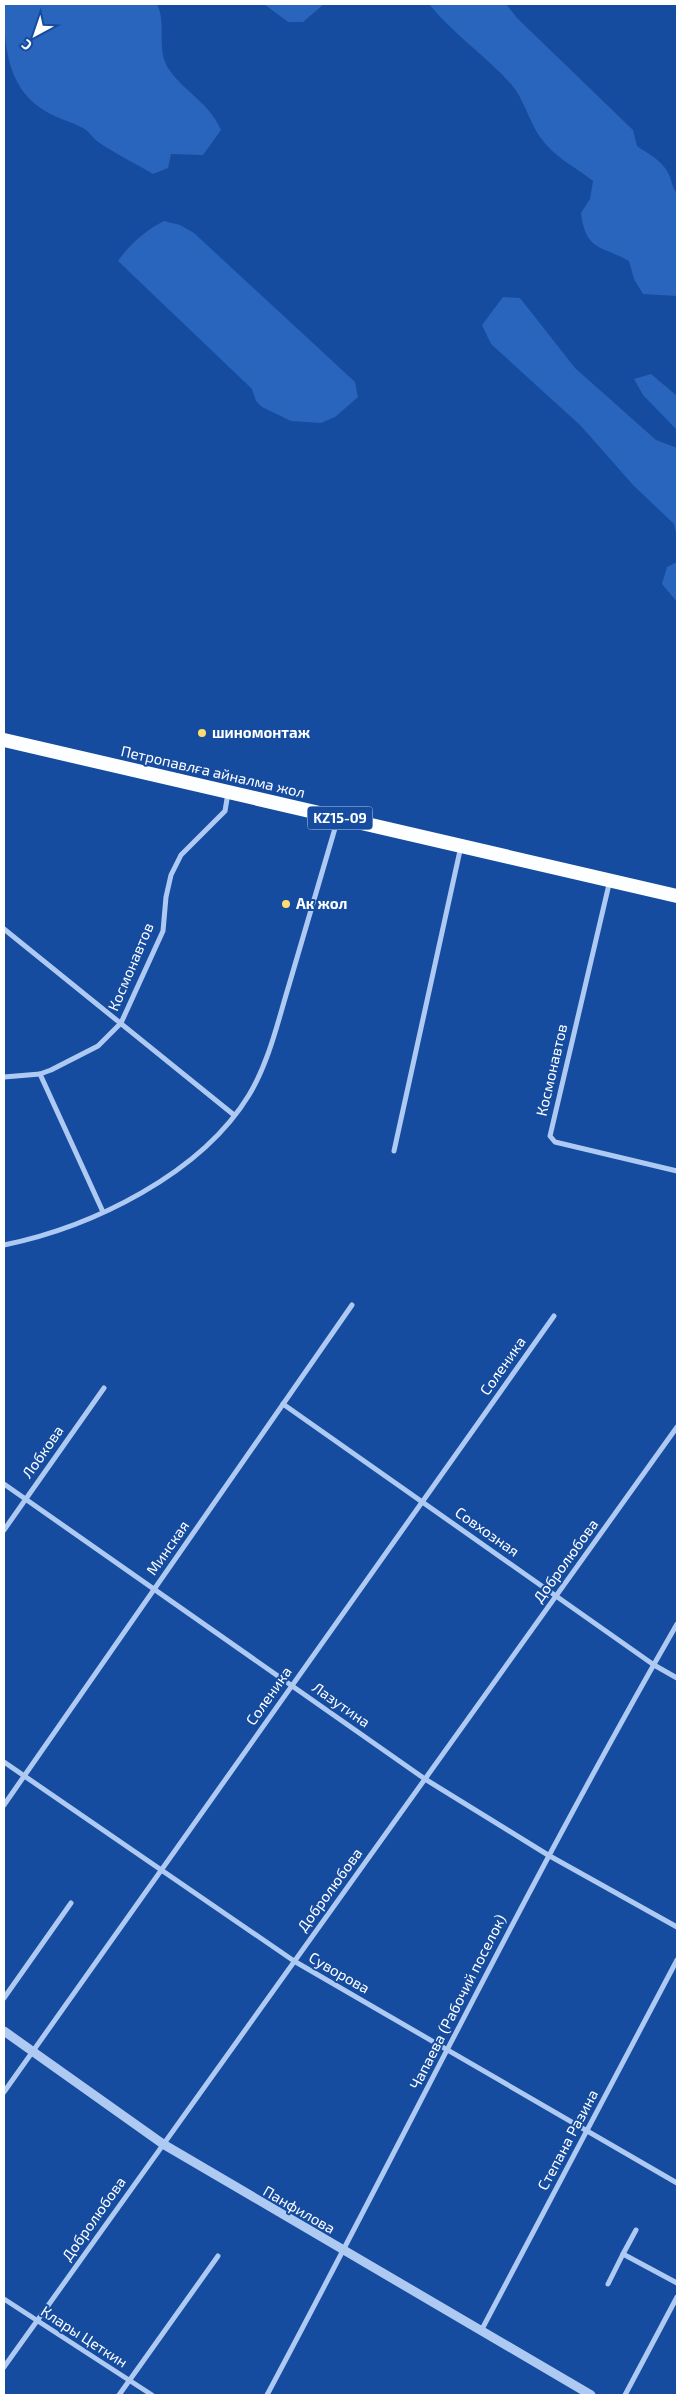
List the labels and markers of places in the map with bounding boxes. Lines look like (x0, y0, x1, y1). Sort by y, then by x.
place label: шиномонтаж (212, 723, 311, 741)
marker: шиномонтаж (196, 727, 208, 739)
place label: Ак жол (296, 894, 347, 912)
marker: Ак жол (280, 898, 292, 910)

